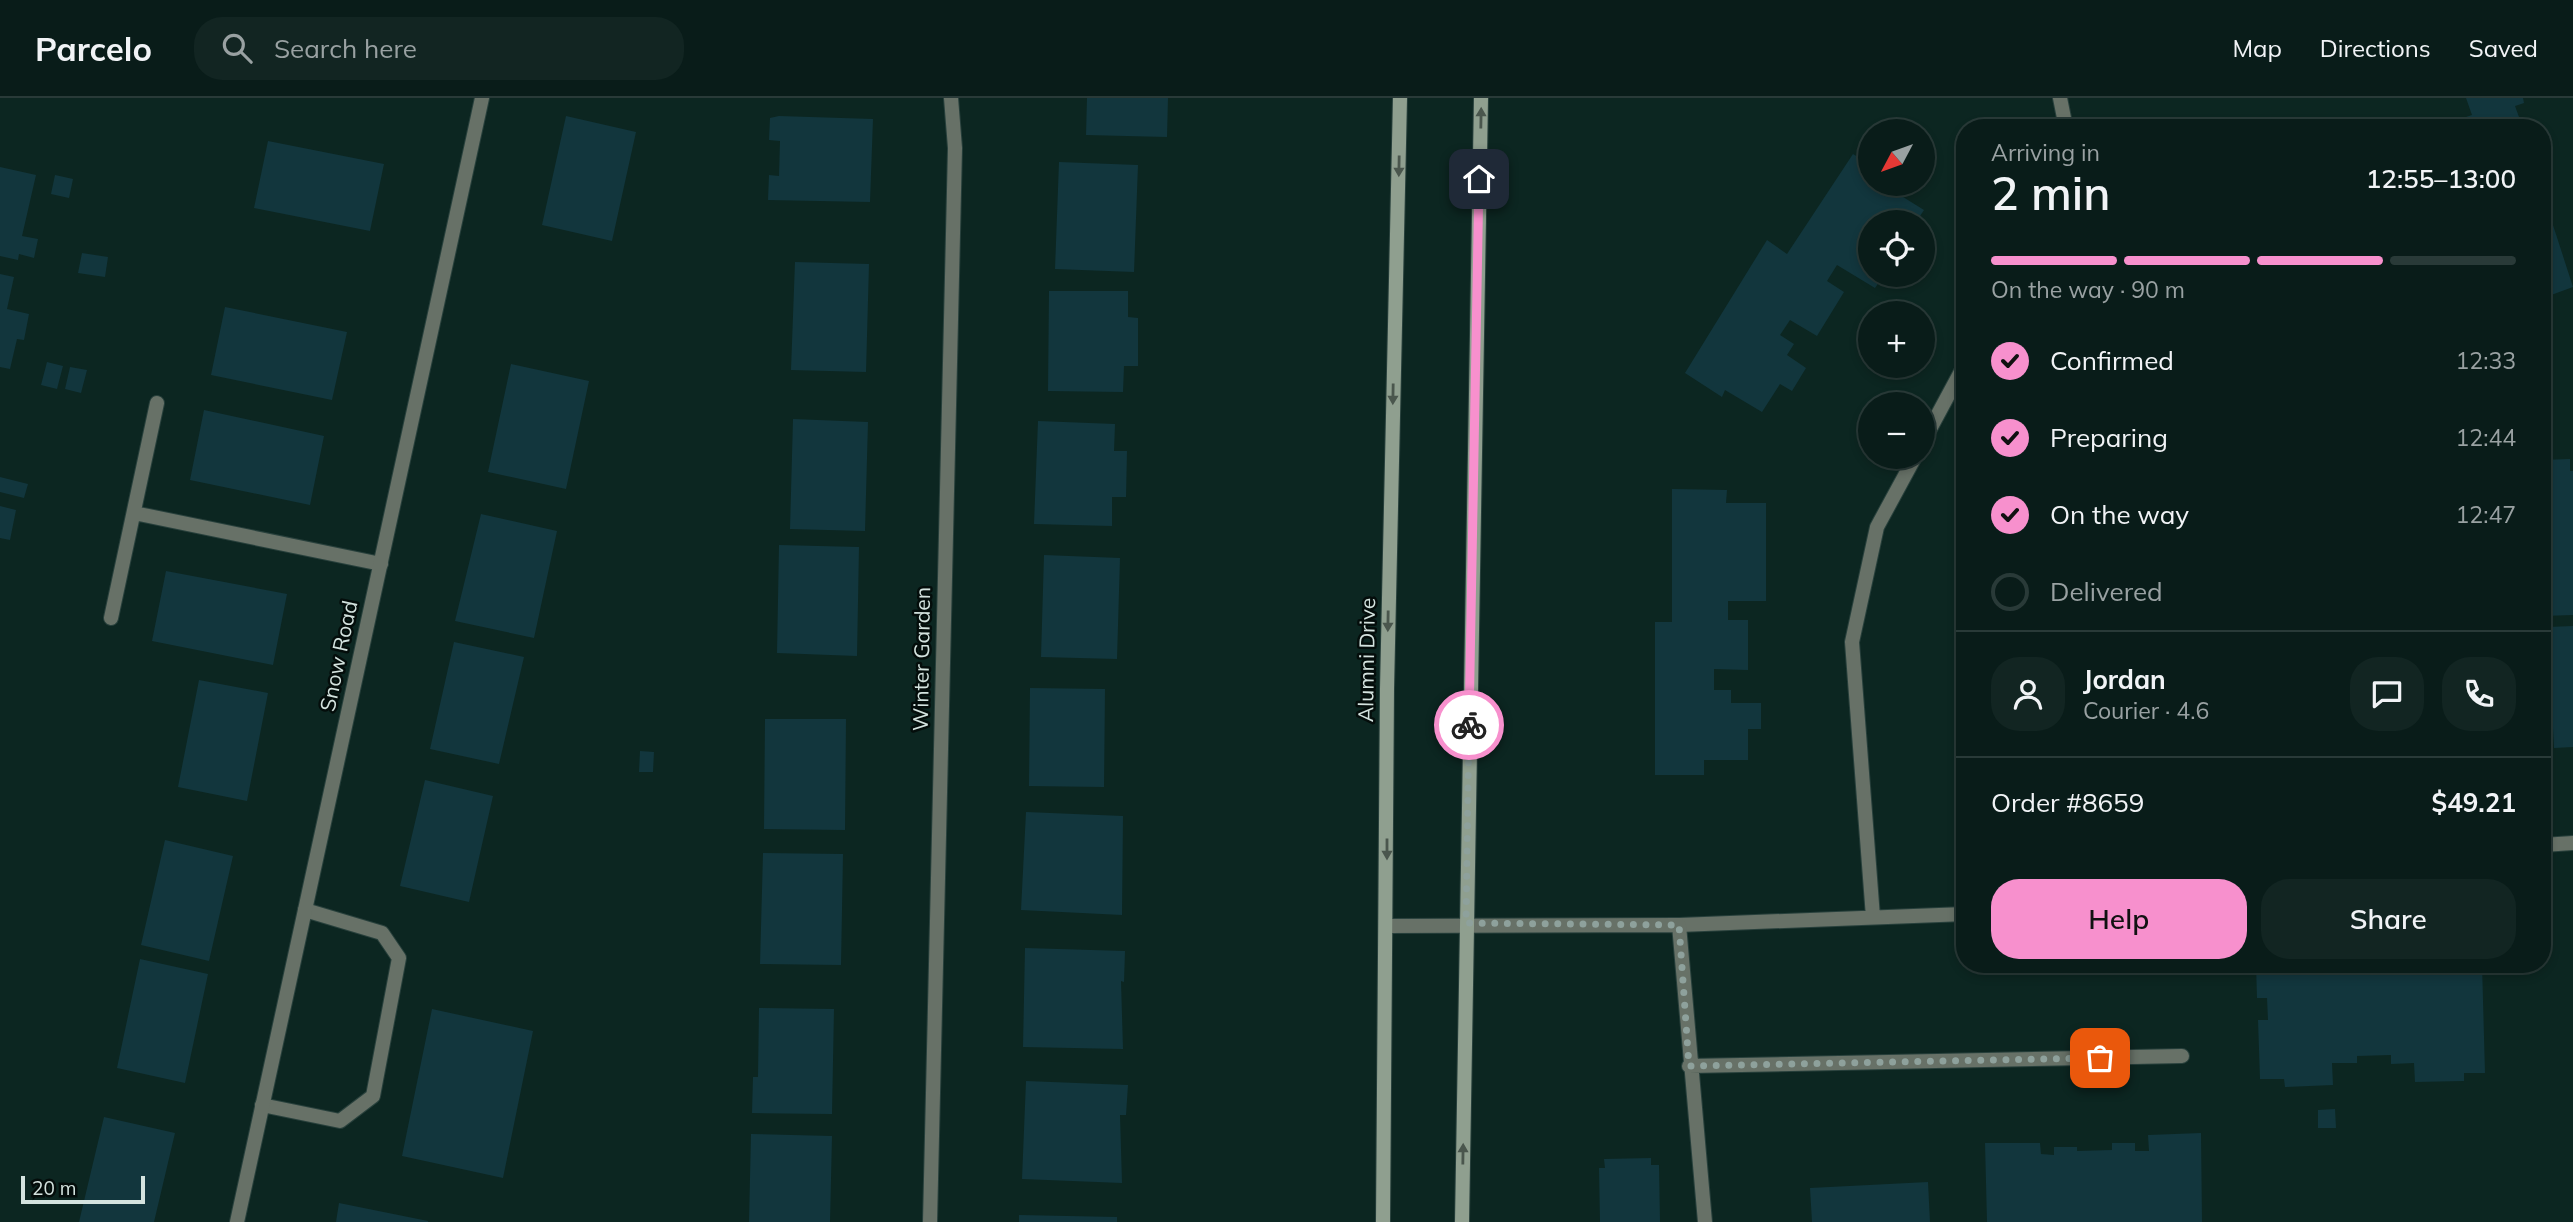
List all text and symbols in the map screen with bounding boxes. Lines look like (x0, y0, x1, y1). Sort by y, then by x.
search box (194, 17, 684, 80)
text: Parcelo (35, 28, 152, 69)
icon: search (218, 29, 256, 67)
text: Search here (274, 32, 417, 65)
text: Map (2232, 33, 2282, 63)
text: Directions (2320, 33, 2431, 63)
text: Saved (2469, 33, 2538, 63)
one-way arrow (1475, 107, 1486, 129)
north arrow (1858, 119, 1936, 196)
map controls (1858, 119, 1935, 469)
text: Arriving in (1991, 138, 2100, 167)
pin (1449, 149, 1509, 209)
one-way arrow (1393, 155, 1404, 177)
icon: home (1460, 160, 1498, 198)
text: 12:55–13:00 (2366, 162, 2516, 195)
text: 2 min (1991, 164, 2110, 222)
button: locate (1858, 210, 1935, 287)
text: On the way · 90 m (1991, 275, 2185, 304)
button: + (1858, 301, 1935, 378)
icon: check (1991, 342, 2029, 380)
text: Confirmed (2050, 344, 2174, 377)
text: 12:33 (2456, 346, 2516, 375)
one-way arrow (1388, 383, 1399, 405)
button: − (1858, 392, 1935, 469)
icon: check (1991, 419, 2029, 457)
text: Preparing (2050, 421, 2168, 454)
text: 12:44 (2456, 423, 2516, 452)
icon: check (1991, 496, 2029, 534)
text: On the way (2050, 498, 2189, 531)
text: 12:47 (2456, 500, 2516, 529)
text: Delivered (2050, 575, 2163, 608)
street label: Winter Garden (907, 587, 935, 731)
street label: Snow Road (314, 598, 362, 713)
street label: Alumni Drive (1352, 598, 1380, 722)
one-way arrow (1383, 610, 1394, 632)
button: person (1991, 657, 2065, 731)
button: chat (2350, 657, 2424, 731)
button: phone (2442, 657, 2516, 731)
text: Jordan (2083, 663, 2166, 696)
courier (1434, 690, 1504, 760)
text: Courier · 4.6 (2083, 696, 2209, 725)
icon: bike (1450, 706, 1488, 744)
text: Order #8659 (1991, 786, 2144, 819)
text: $49.21 (2432, 786, 2516, 819)
one-way arrow (1381, 838, 1393, 860)
button: Help (1991, 879, 2247, 959)
button: Share (2261, 879, 2516, 959)
pin (2070, 1028, 2130, 1088)
icon: bag (2081, 1039, 2119, 1077)
one-way arrow (1457, 1143, 1469, 1165)
scale bar (21, 1173, 145, 1205)
text: 20 m (32, 1176, 76, 1200)

